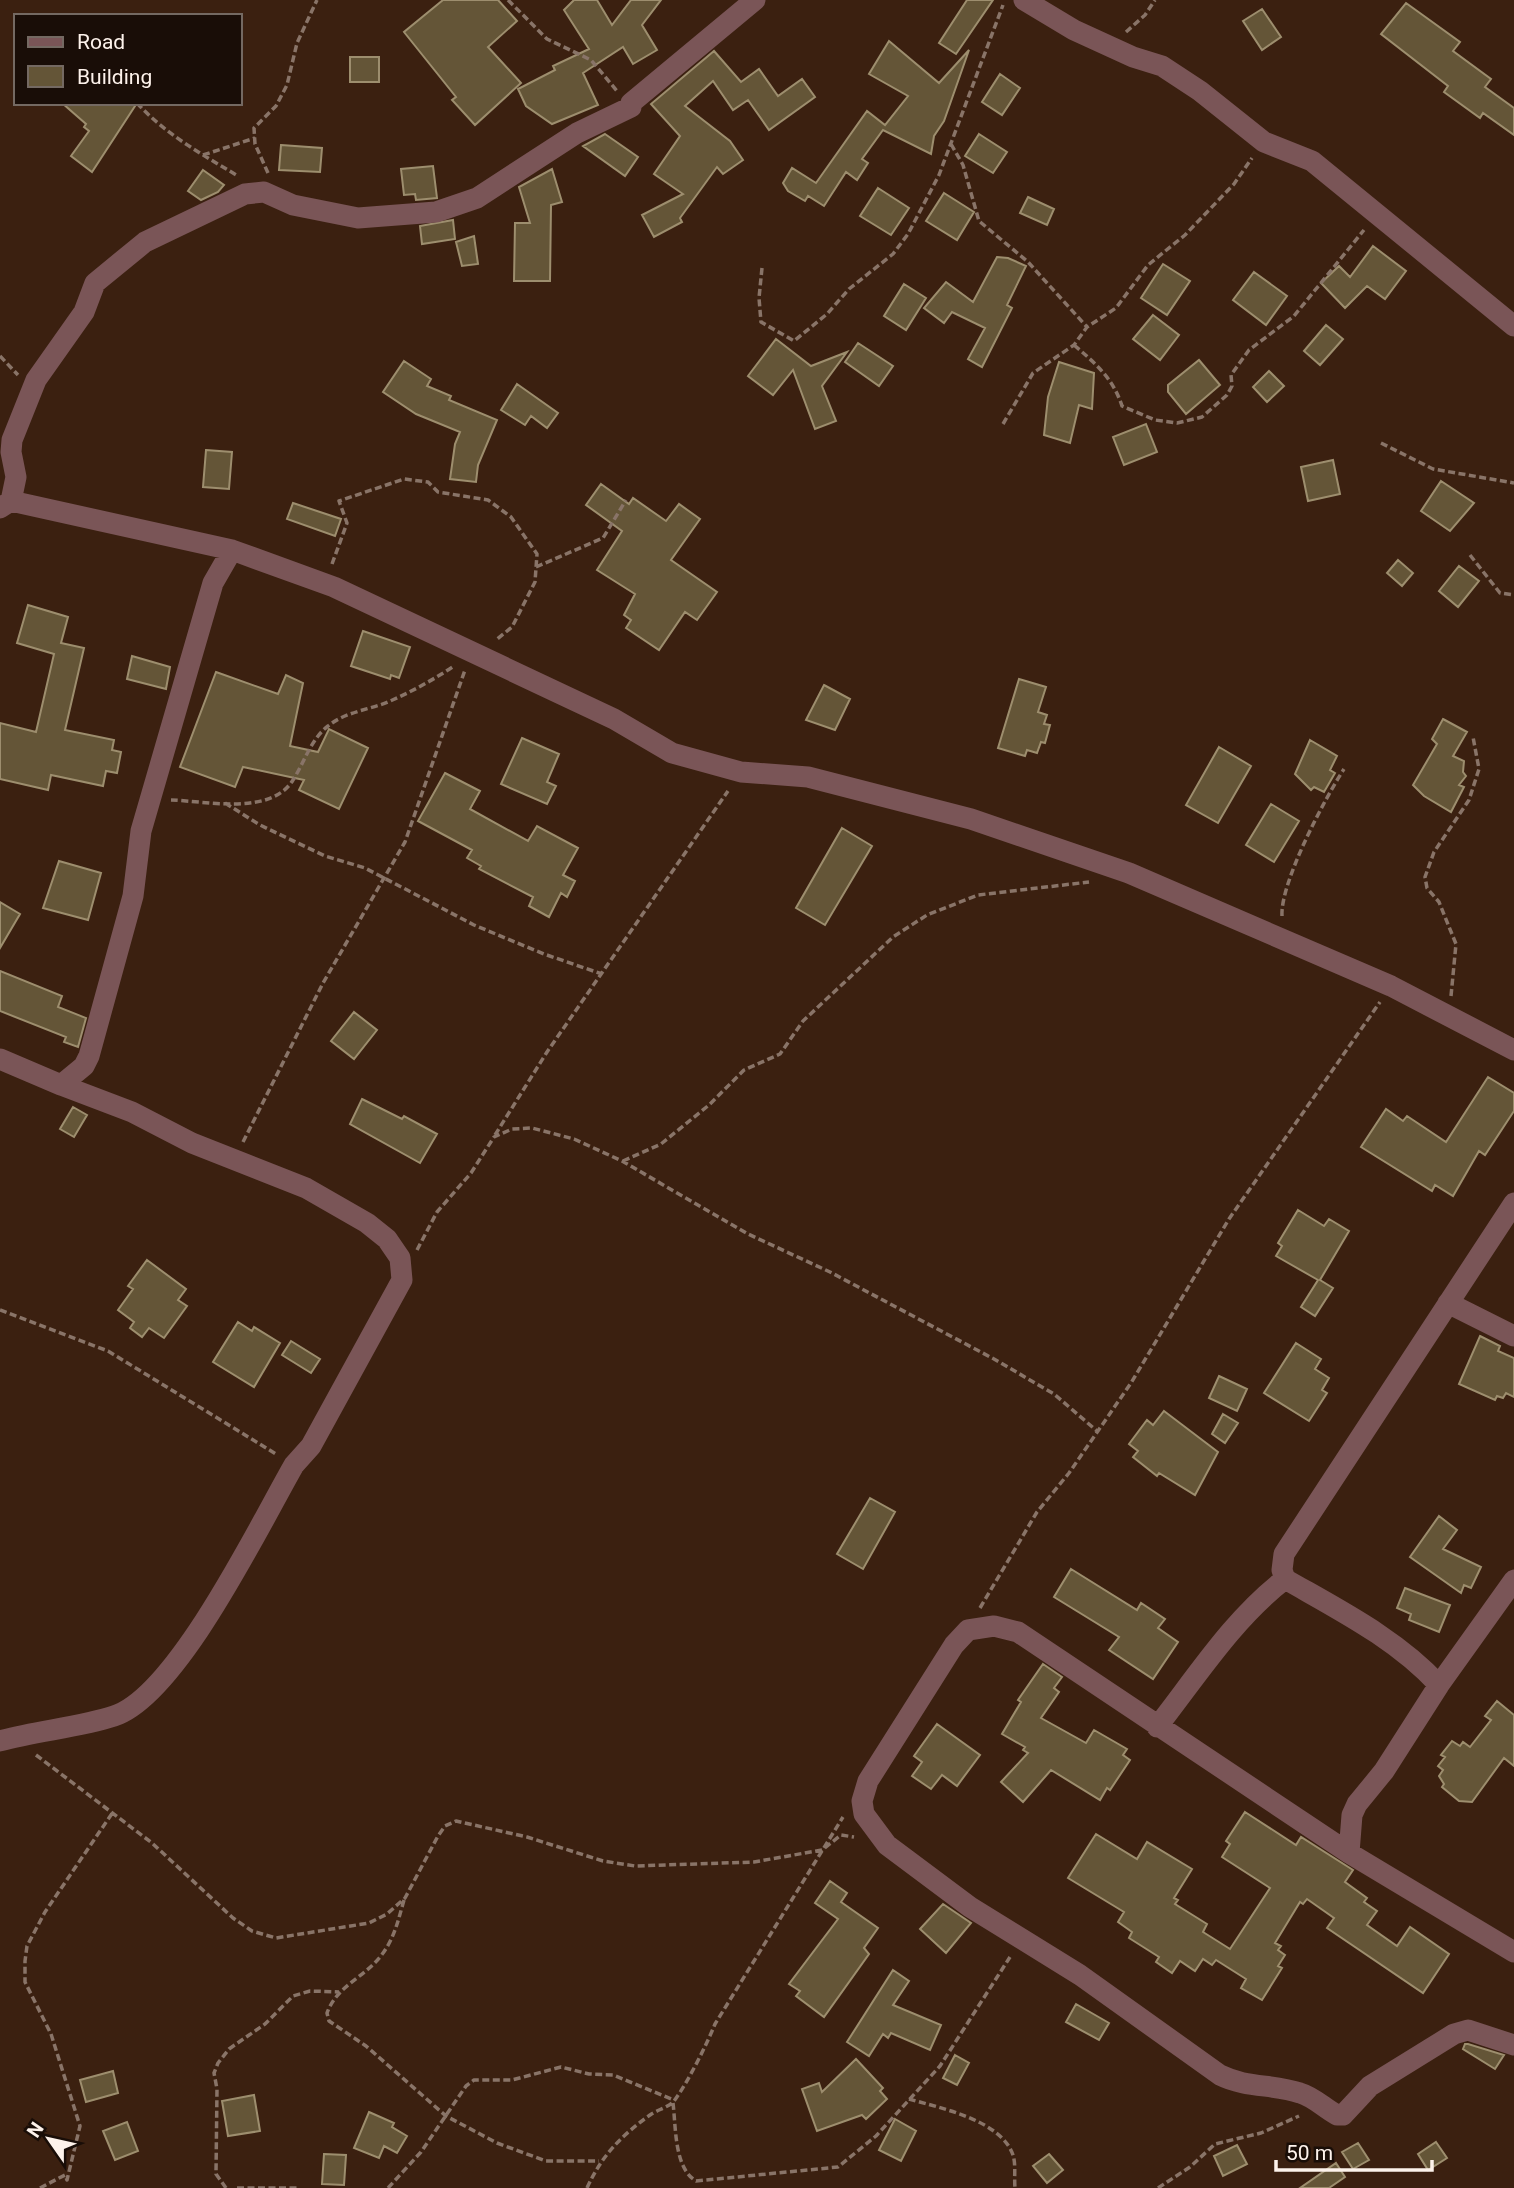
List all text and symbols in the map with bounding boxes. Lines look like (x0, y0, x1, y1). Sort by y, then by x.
legend (14, 14, 242, 105)
text: Road (77, 30, 125, 54)
text: Building (77, 65, 152, 89)
north arrow (14, 2104, 84, 2174)
text: N (22, 2118, 49, 2142)
scale bar (1276, 2128, 1432, 2172)
text: 50 m (1286, 2141, 1333, 2165)

